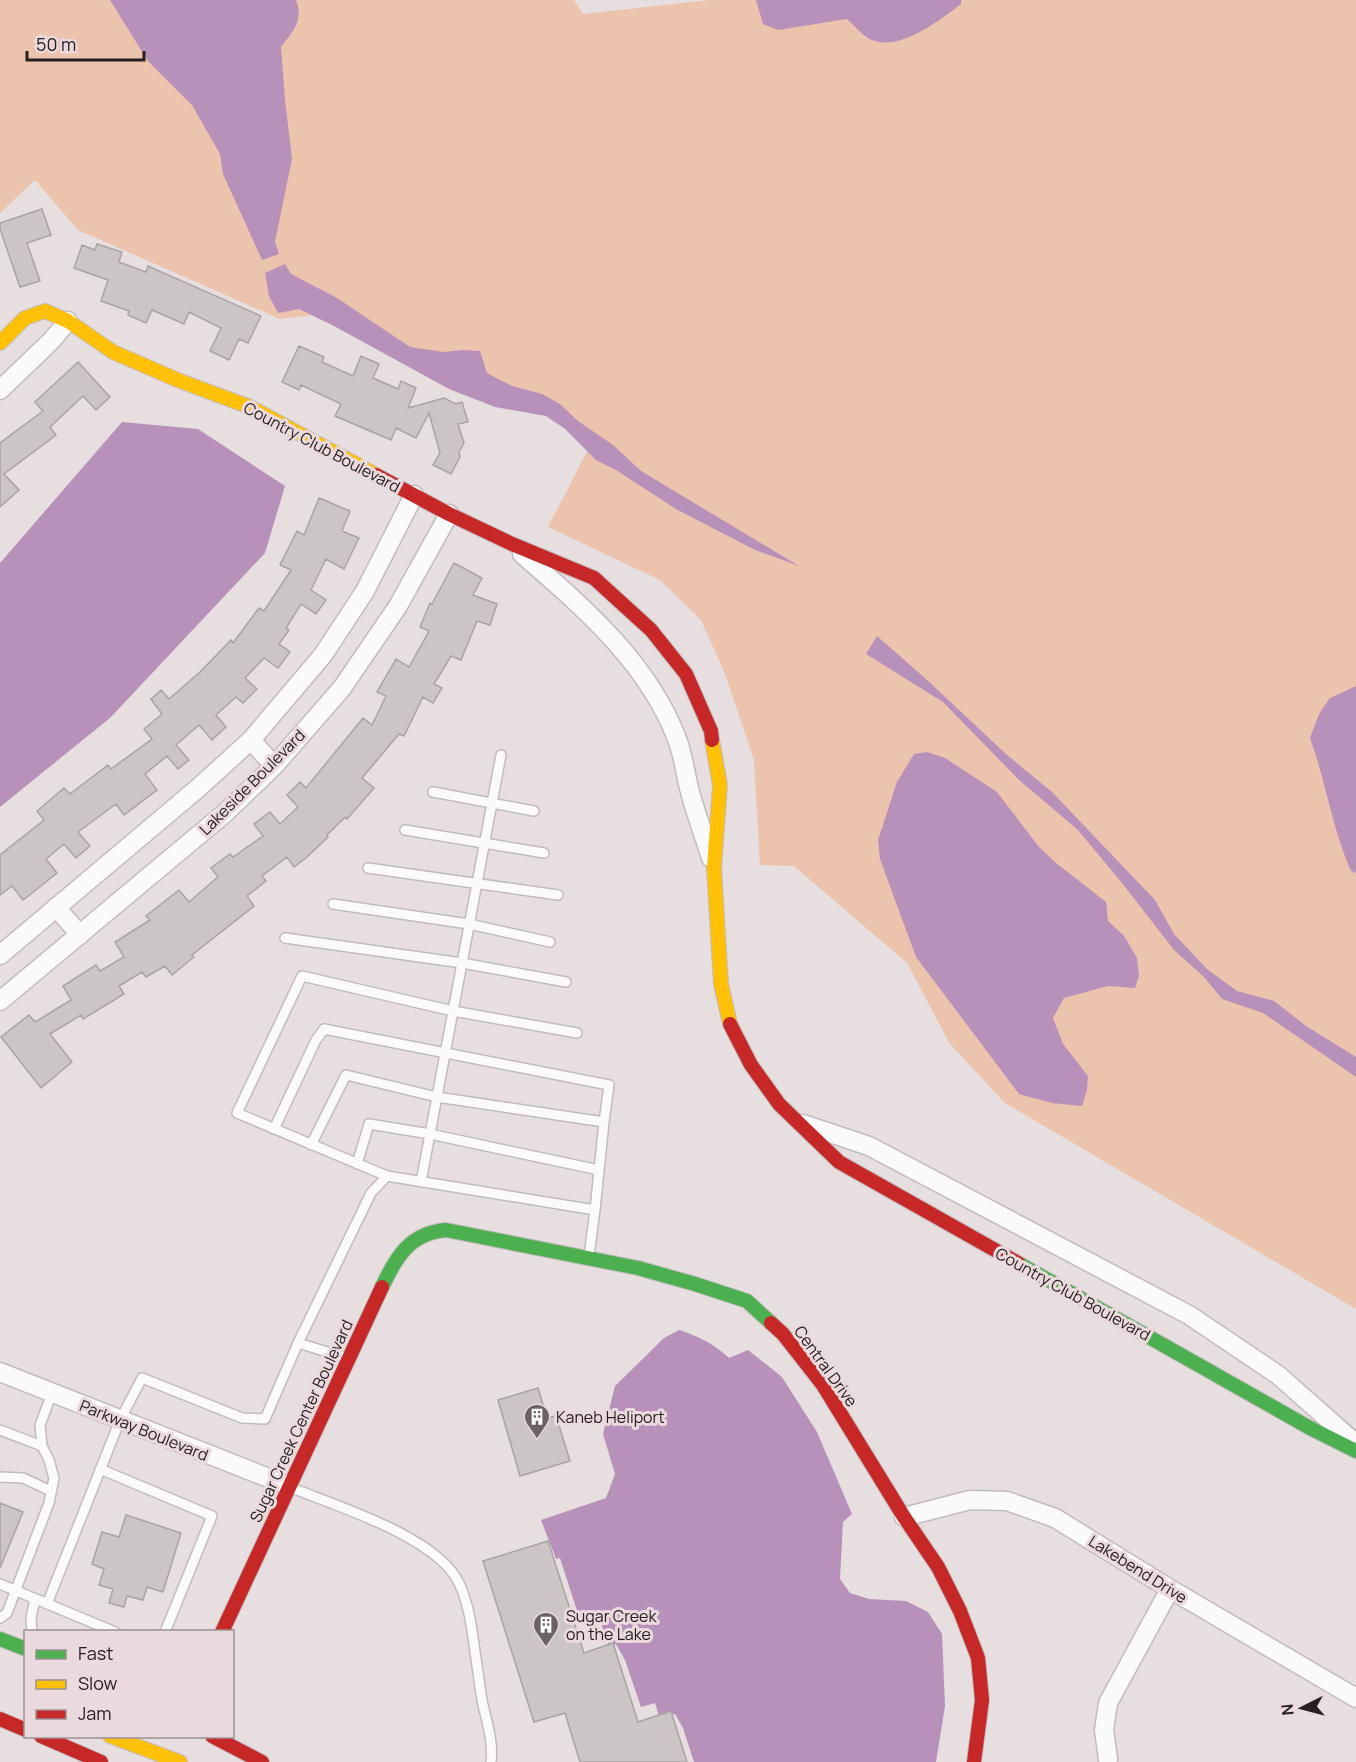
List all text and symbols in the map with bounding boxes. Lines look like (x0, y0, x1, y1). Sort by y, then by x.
scale bar (27, 24, 144, 62)
text: 50 m (36, 32, 76, 56)
street label: Country Club Boulevard (240, 396, 404, 498)
street label: Lakeside Boulevard (194, 724, 310, 840)
street label: Country Club Boulevard (992, 1242, 1154, 1346)
street label: Sugar Creek Center Boulevard (244, 1316, 358, 1526)
street label: Central Drive (789, 1321, 863, 1411)
street label: Parkway Boulevard (76, 1394, 212, 1466)
building icon: Kaneb Heliport (522, 1402, 552, 1440)
place label: Kaneb Heliport (556, 1406, 665, 1428)
street label: Lakebend Drive (1085, 1530, 1191, 1608)
place label: Sugar Creek on the Lake (566, 1605, 657, 1645)
building icon: Sugar Creek on the Lake (531, 1610, 561, 1648)
legend (24, 1630, 234, 1738)
text: Fast (78, 1641, 113, 1665)
text: Slow (78, 1671, 118, 1695)
north arrow (1272, 1678, 1332, 1738)
text: Jam (78, 1701, 112, 1725)
text: N (1276, 1703, 1299, 1716)

